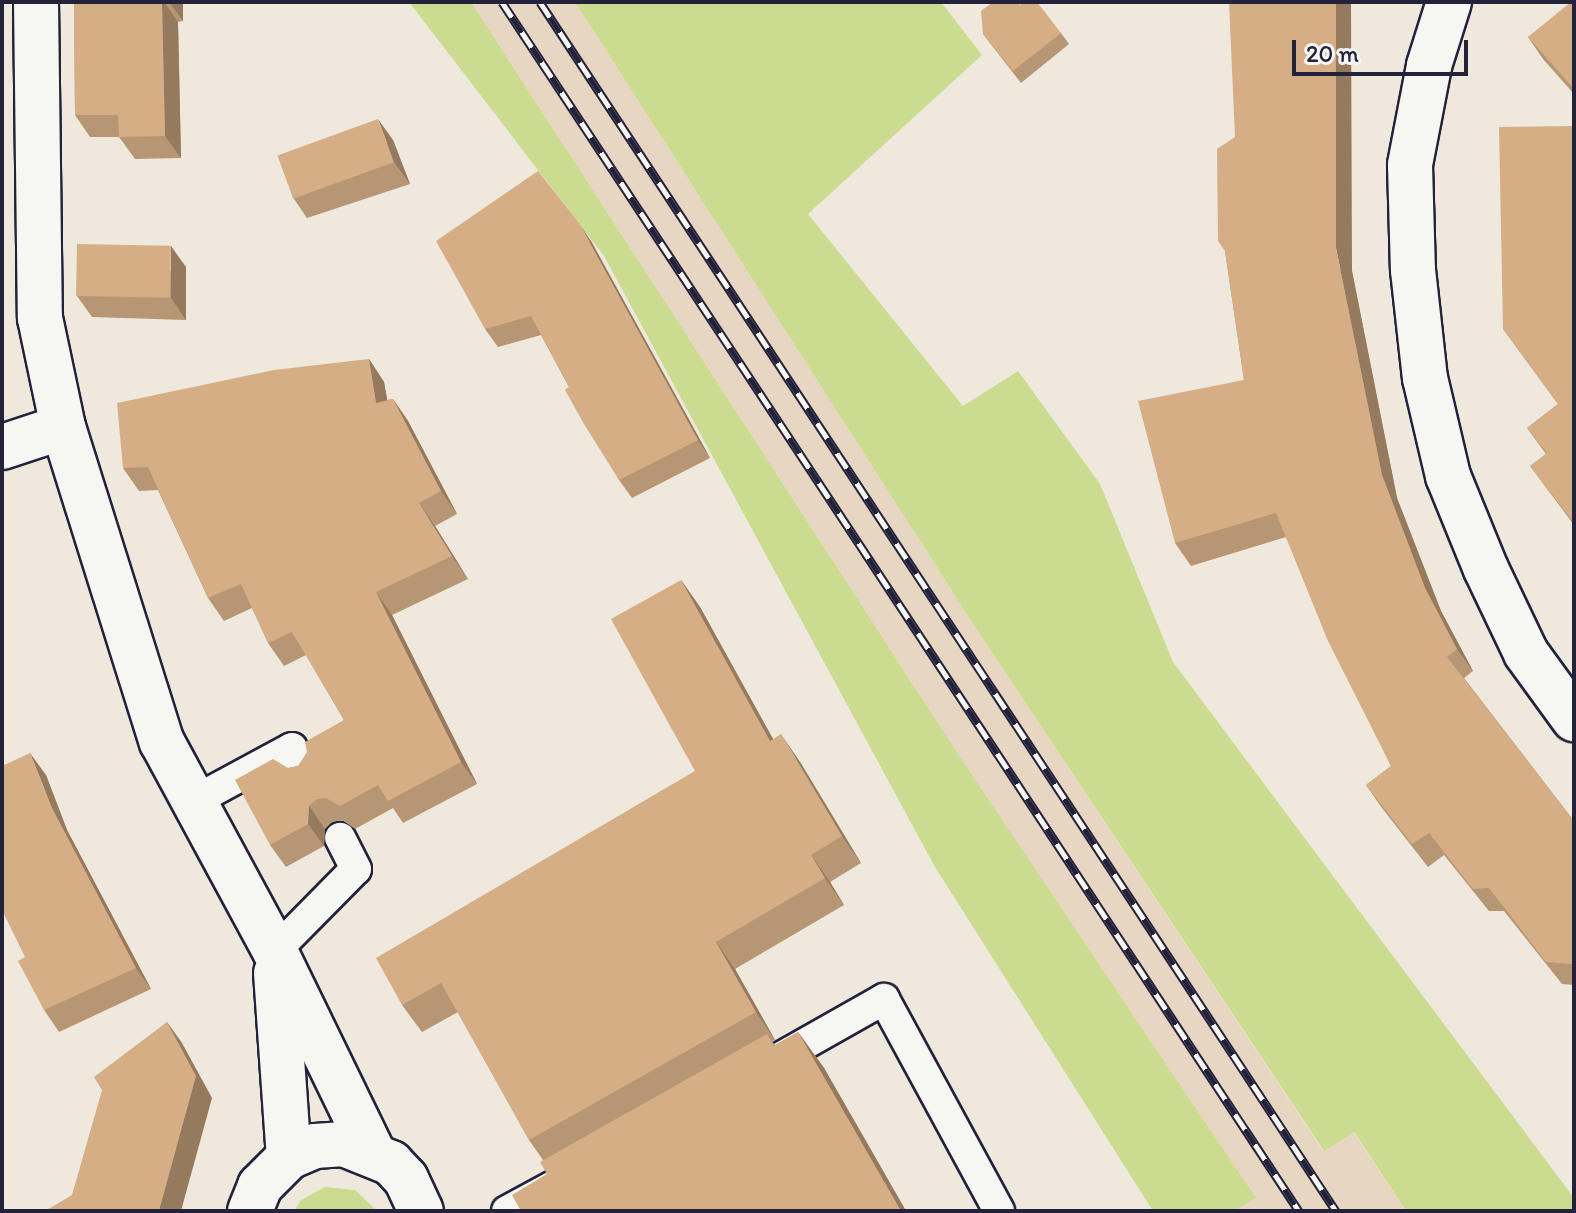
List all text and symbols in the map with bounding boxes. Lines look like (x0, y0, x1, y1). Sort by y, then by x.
scale bar (1296, 24, 1472, 74)
text: 20 m (1306, 39, 1359, 68)

